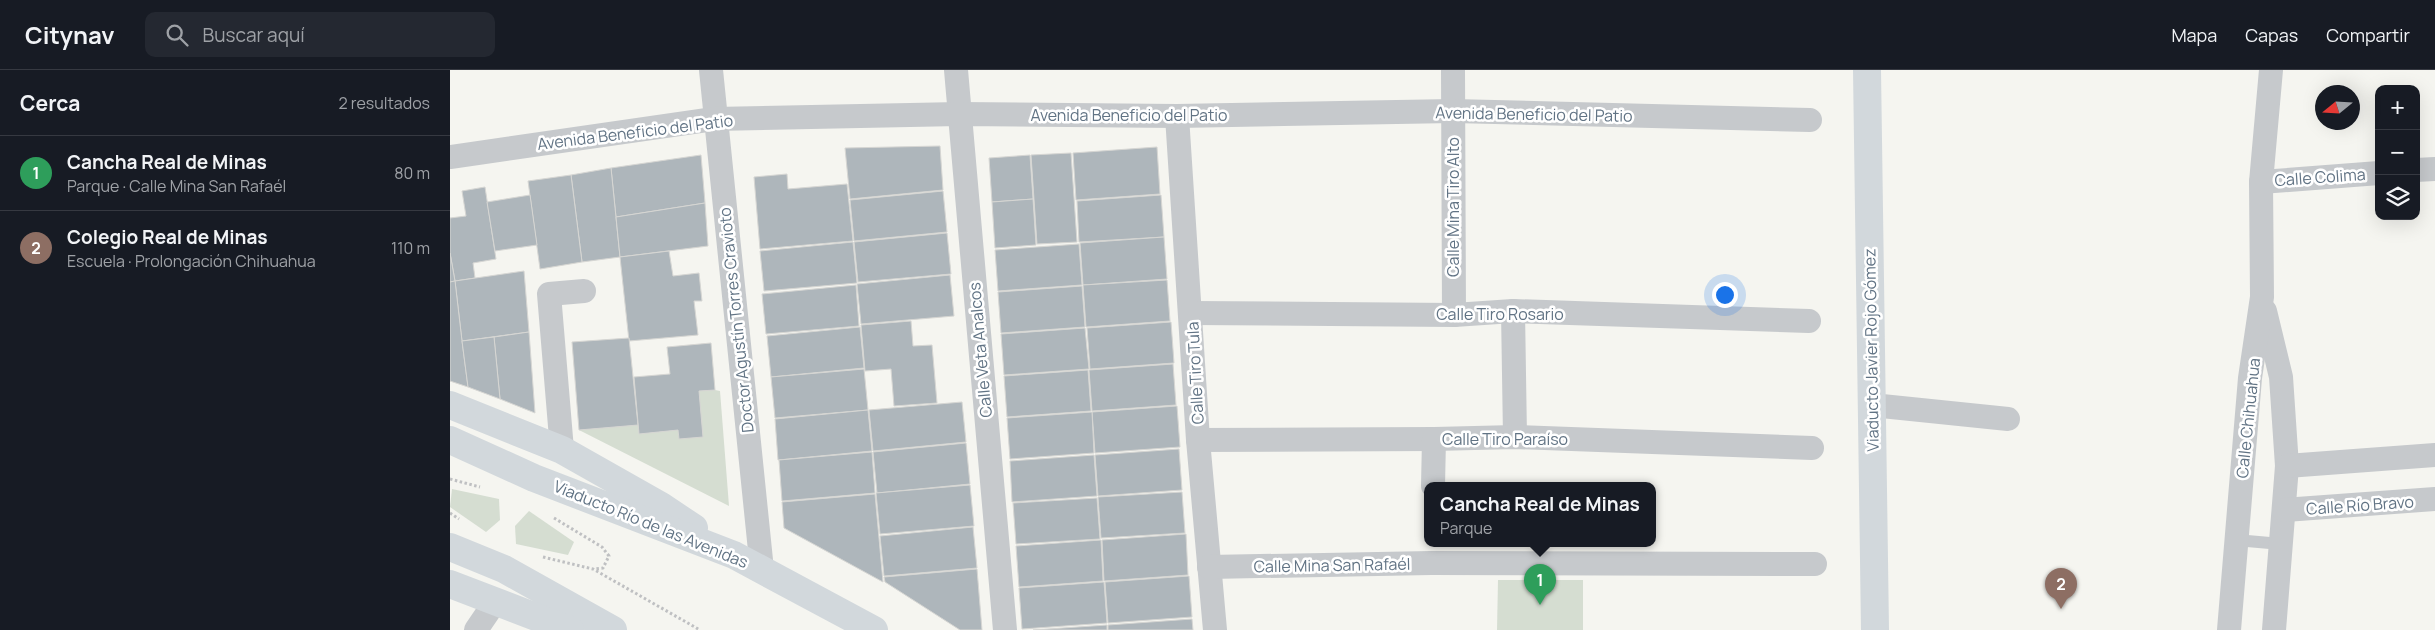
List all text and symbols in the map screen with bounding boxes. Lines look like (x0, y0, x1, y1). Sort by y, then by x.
search box (145, 12, 495, 57)
text: Citynav (25, 18, 115, 51)
icon: search (163, 21, 191, 49)
text: Buscar aquí (203, 22, 305, 48)
text: Mapa (2171, 23, 2217, 47)
text: Capas (2245, 23, 2298, 47)
text: Compartir (2326, 23, 2410, 47)
north arrow (2315, 85, 2360, 130)
map controls (2375, 85, 2420, 220)
button: + (2375, 85, 2420, 130)
text: Cerca (20, 89, 80, 117)
text: 2 resultados (339, 92, 430, 114)
street label: Avenida Beneficio del Patio (1435, 101, 1633, 127)
street label: Avenida Beneficio del Patio (1030, 104, 1228, 126)
street label: Avenida Beneficio del Patio (536, 109, 734, 155)
button: − (2375, 130, 2420, 175)
street label: Calle Mina Tiro Alto (1442, 137, 1464, 277)
text: Cancha Real de Minas (67, 149, 267, 175)
text: 1 (32, 162, 40, 184)
text: 80 m (394, 162, 430, 184)
street label: Calle Colima (2274, 163, 2366, 191)
text: Parque · Calle Mina San Rafaél (67, 175, 286, 197)
button: layers (2375, 175, 2420, 220)
street label: Doctor Agustín Torres Cravioto (713, 206, 759, 434)
text: Colegio Real de Minas (67, 224, 268, 250)
text: 2 (31, 237, 41, 259)
text: 110 m (391, 237, 430, 259)
street label: Viaducto Javier Rojo Gómez (1858, 248, 1884, 452)
text: Escuela · Prolongación Chihuahua (67, 250, 316, 272)
street label: Calle Veta Analcos (963, 282, 997, 418)
your location (1712, 282, 1738, 308)
street label: Calle Tiro Rosario (1436, 303, 1564, 325)
street label: Calle Tiro Tula (1181, 321, 1209, 425)
street label: Calle Chihuahua (2231, 357, 2265, 479)
street label: Calle Tiro Paraíso (1442, 428, 1568, 450)
street label: Viaducto Río de las Avenidas (551, 475, 751, 573)
popup (1424, 482, 1656, 547)
street label: Calle Río Bravo (2305, 490, 2415, 520)
text: Cancha Real de Minas (1440, 491, 1640, 517)
text: Parque (1440, 517, 1492, 539)
street label: Calle Mina San Rafaél (1253, 553, 1411, 577)
pin: 1 (1524, 564, 1556, 605)
pin: 2 (2045, 568, 2077, 609)

